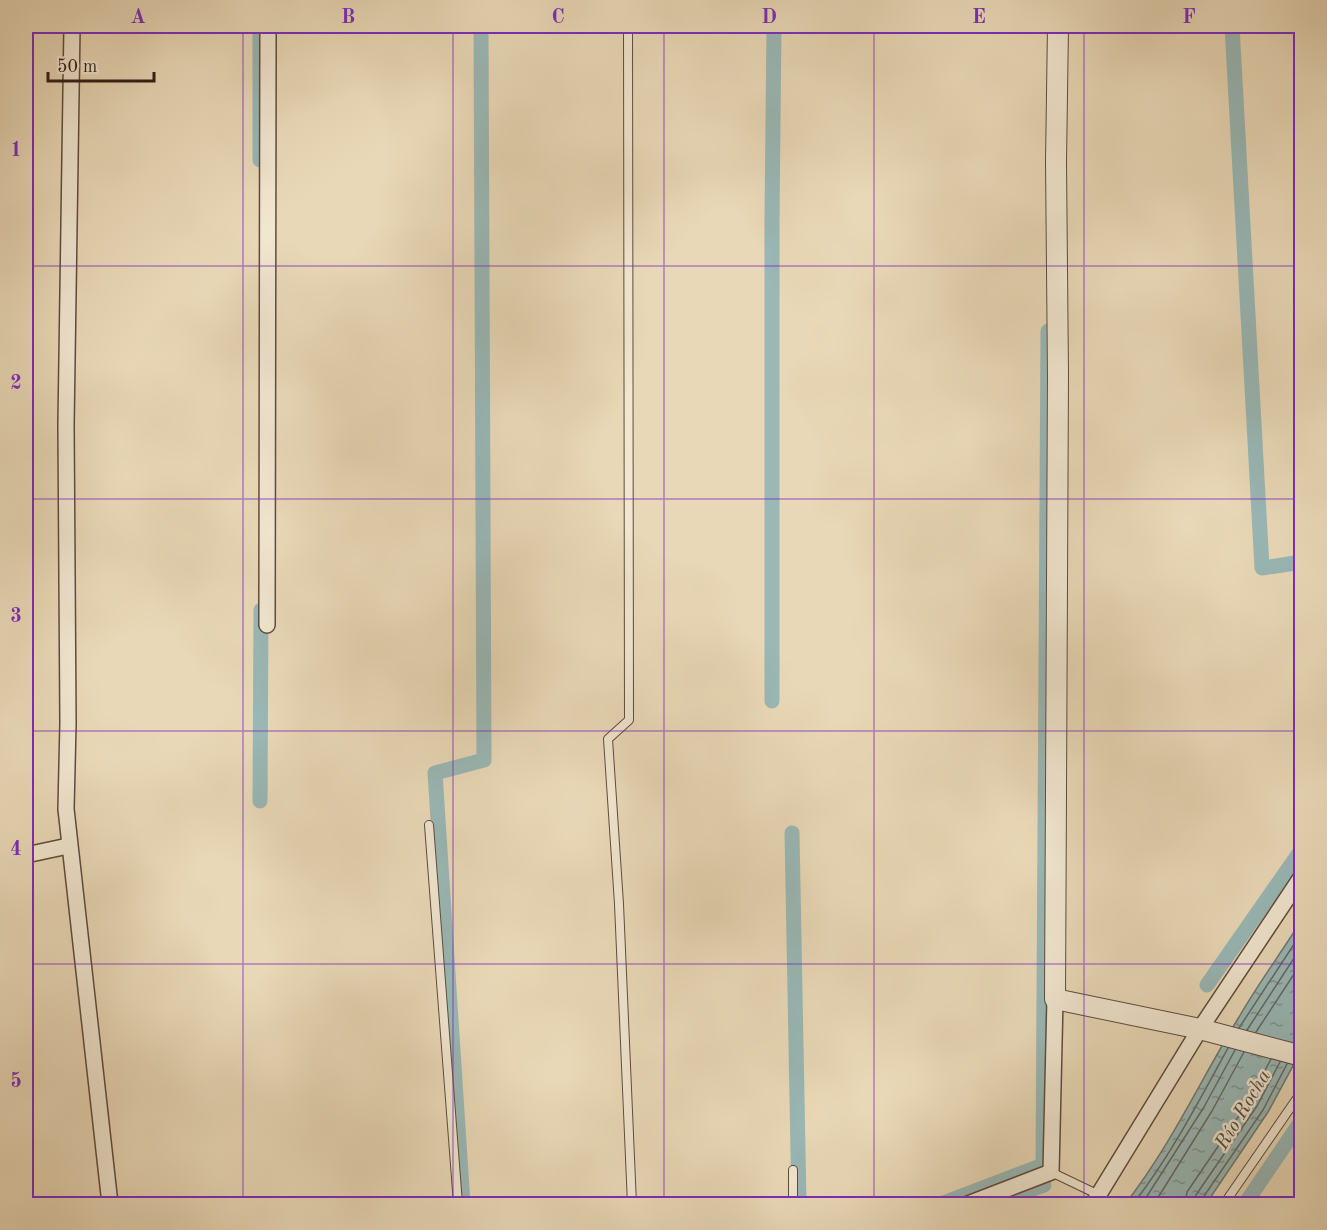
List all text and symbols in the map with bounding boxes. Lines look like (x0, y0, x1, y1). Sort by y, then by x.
text: A (130, 8, 146, 28)
text: B (341, 8, 355, 28)
text: C (551, 8, 565, 28)
text: D (761, 8, 777, 28)
text: E (972, 8, 986, 28)
text: F (1182, 8, 1196, 28)
scale bar (48, 45, 154, 83)
text: 50 m (57, 58, 97, 76)
text: 1 (10, 141, 22, 161)
text: 2 (10, 374, 22, 394)
text: 3 (10, 607, 22, 627)
text: 4 (10, 840, 22, 860)
water label: Río Rocha (1212, 1066, 1275, 1154)
text: 5 (10, 1071, 22, 1092)

